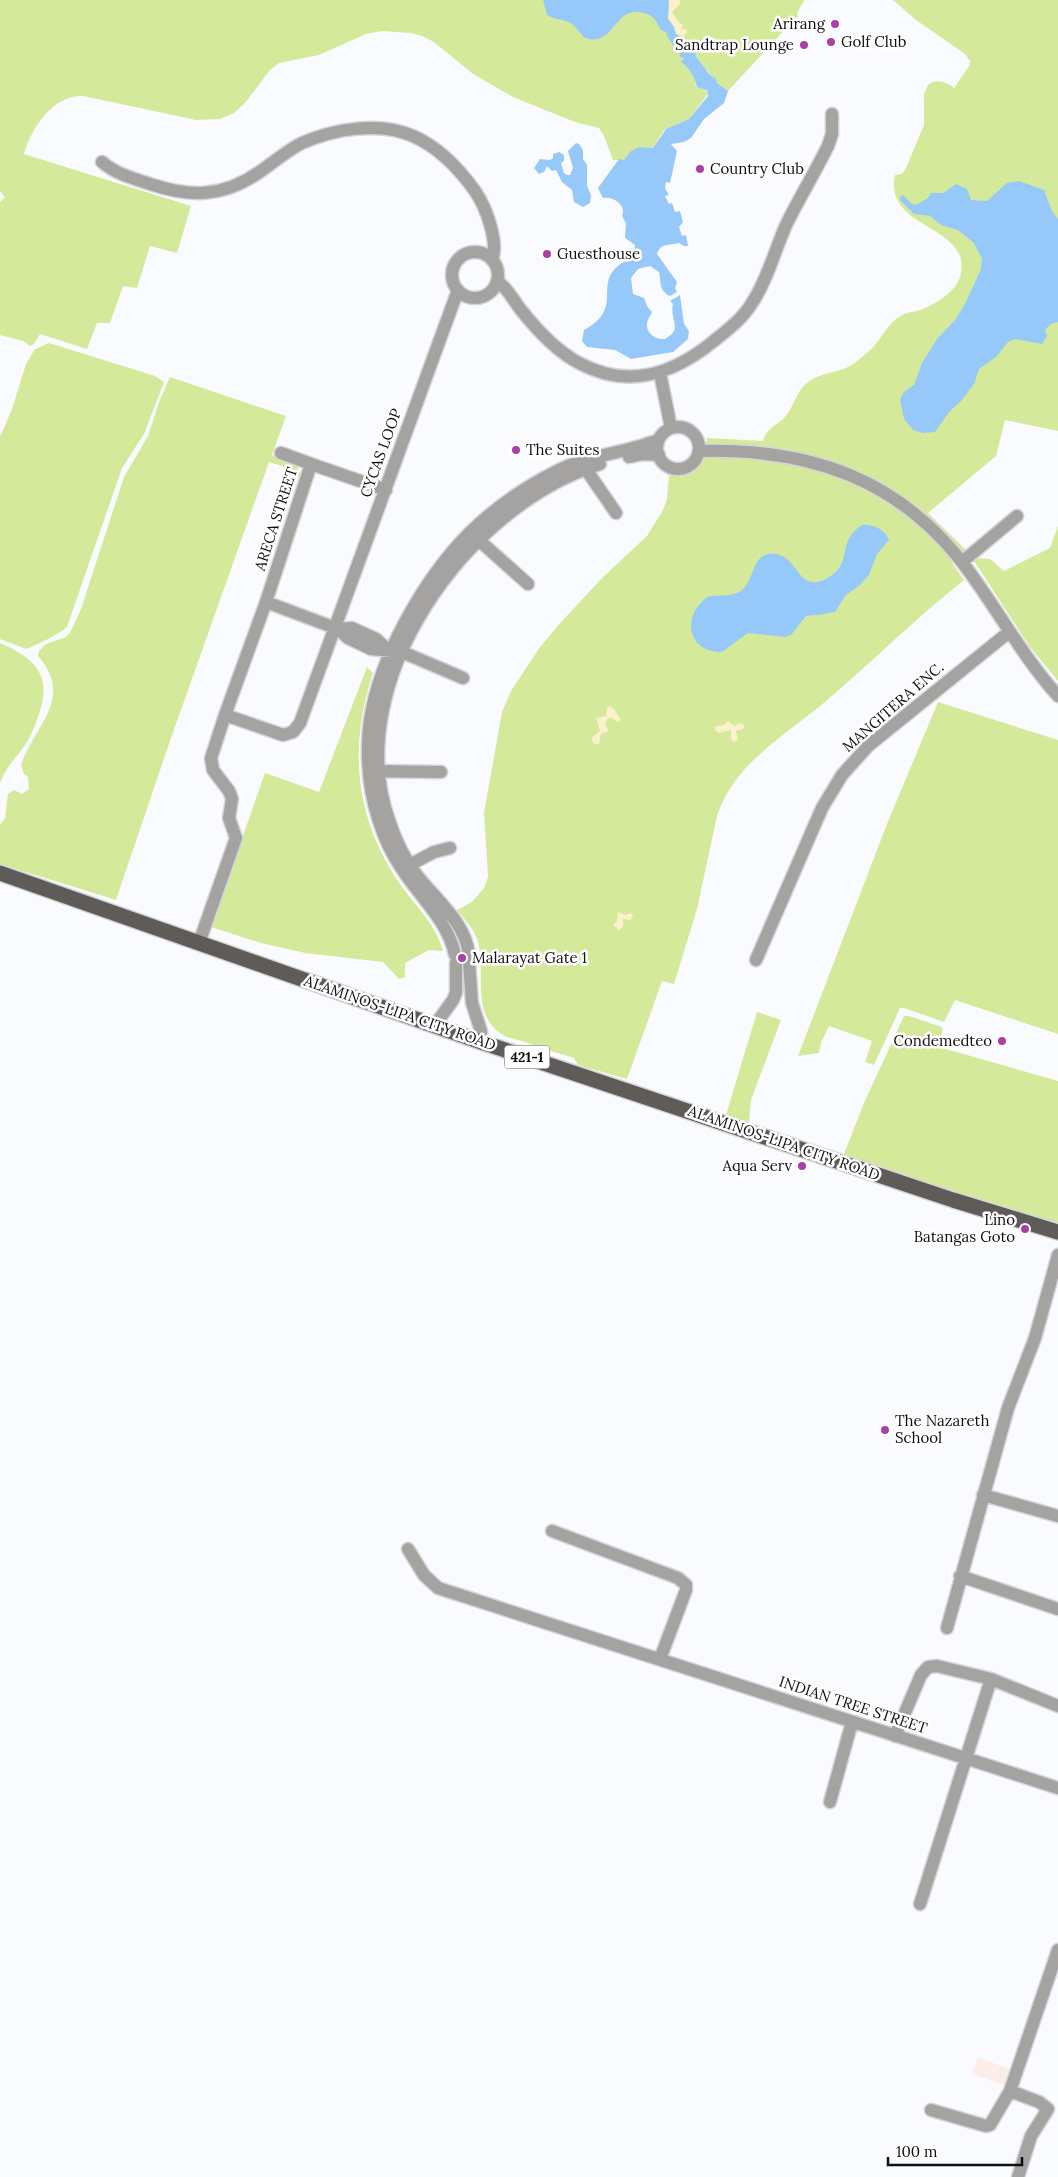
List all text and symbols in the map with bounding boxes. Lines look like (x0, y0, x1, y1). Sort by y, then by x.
place label: Arirang (772, 14, 826, 33)
marker: Arirang (829, 18, 841, 30)
place label: Golf Club (841, 32, 907, 51)
place label: Sandtrap Lounge (675, 35, 794, 54)
marker: Golf Club (825, 36, 837, 48)
marker: Sandtrap Lounge (798, 39, 810, 51)
place label: Country Club (710, 159, 804, 178)
marker: Country Club (694, 163, 706, 175)
place label: Guesthouse (557, 244, 640, 263)
marker: Guesthouse (541, 248, 553, 260)
street label: CYCAS LOOP (356, 406, 405, 500)
place label: The Suites (526, 440, 599, 459)
marker: The Suites (510, 444, 522, 456)
street label: ARECA STREET (250, 464, 301, 574)
street label: MANGITERA ENC. (838, 657, 947, 756)
place label: Malarayat Gate 1 (472, 948, 587, 967)
marker: Malarayat Gate 1 (456, 952, 468, 964)
street label: ALAMINOS-LIPA CITY ROAD (301, 970, 499, 1054)
place label: Condemedteo (894, 1031, 992, 1050)
marker: Condemedteo (996, 1035, 1008, 1047)
road number: 421-1 (504, 1046, 550, 1068)
street label: ALAMINOS-LIPA CITY ROAD (685, 1100, 883, 1184)
place label: Aqua Serv (722, 1156, 792, 1175)
marker: Aqua Serv (796, 1160, 808, 1172)
place label: Lino Batangas Goto (914, 1210, 1015, 1246)
marker: Lino Batangas Goto (1019, 1223, 1031, 1235)
place label: The Nazareth School (895, 1411, 989, 1447)
marker: The Nazareth School (879, 1424, 891, 1436)
street label: INDIAN TREE STREET (777, 1672, 930, 1738)
scale bar (888, 2134, 1022, 2166)
text: 100 m (896, 2142, 937, 2161)

